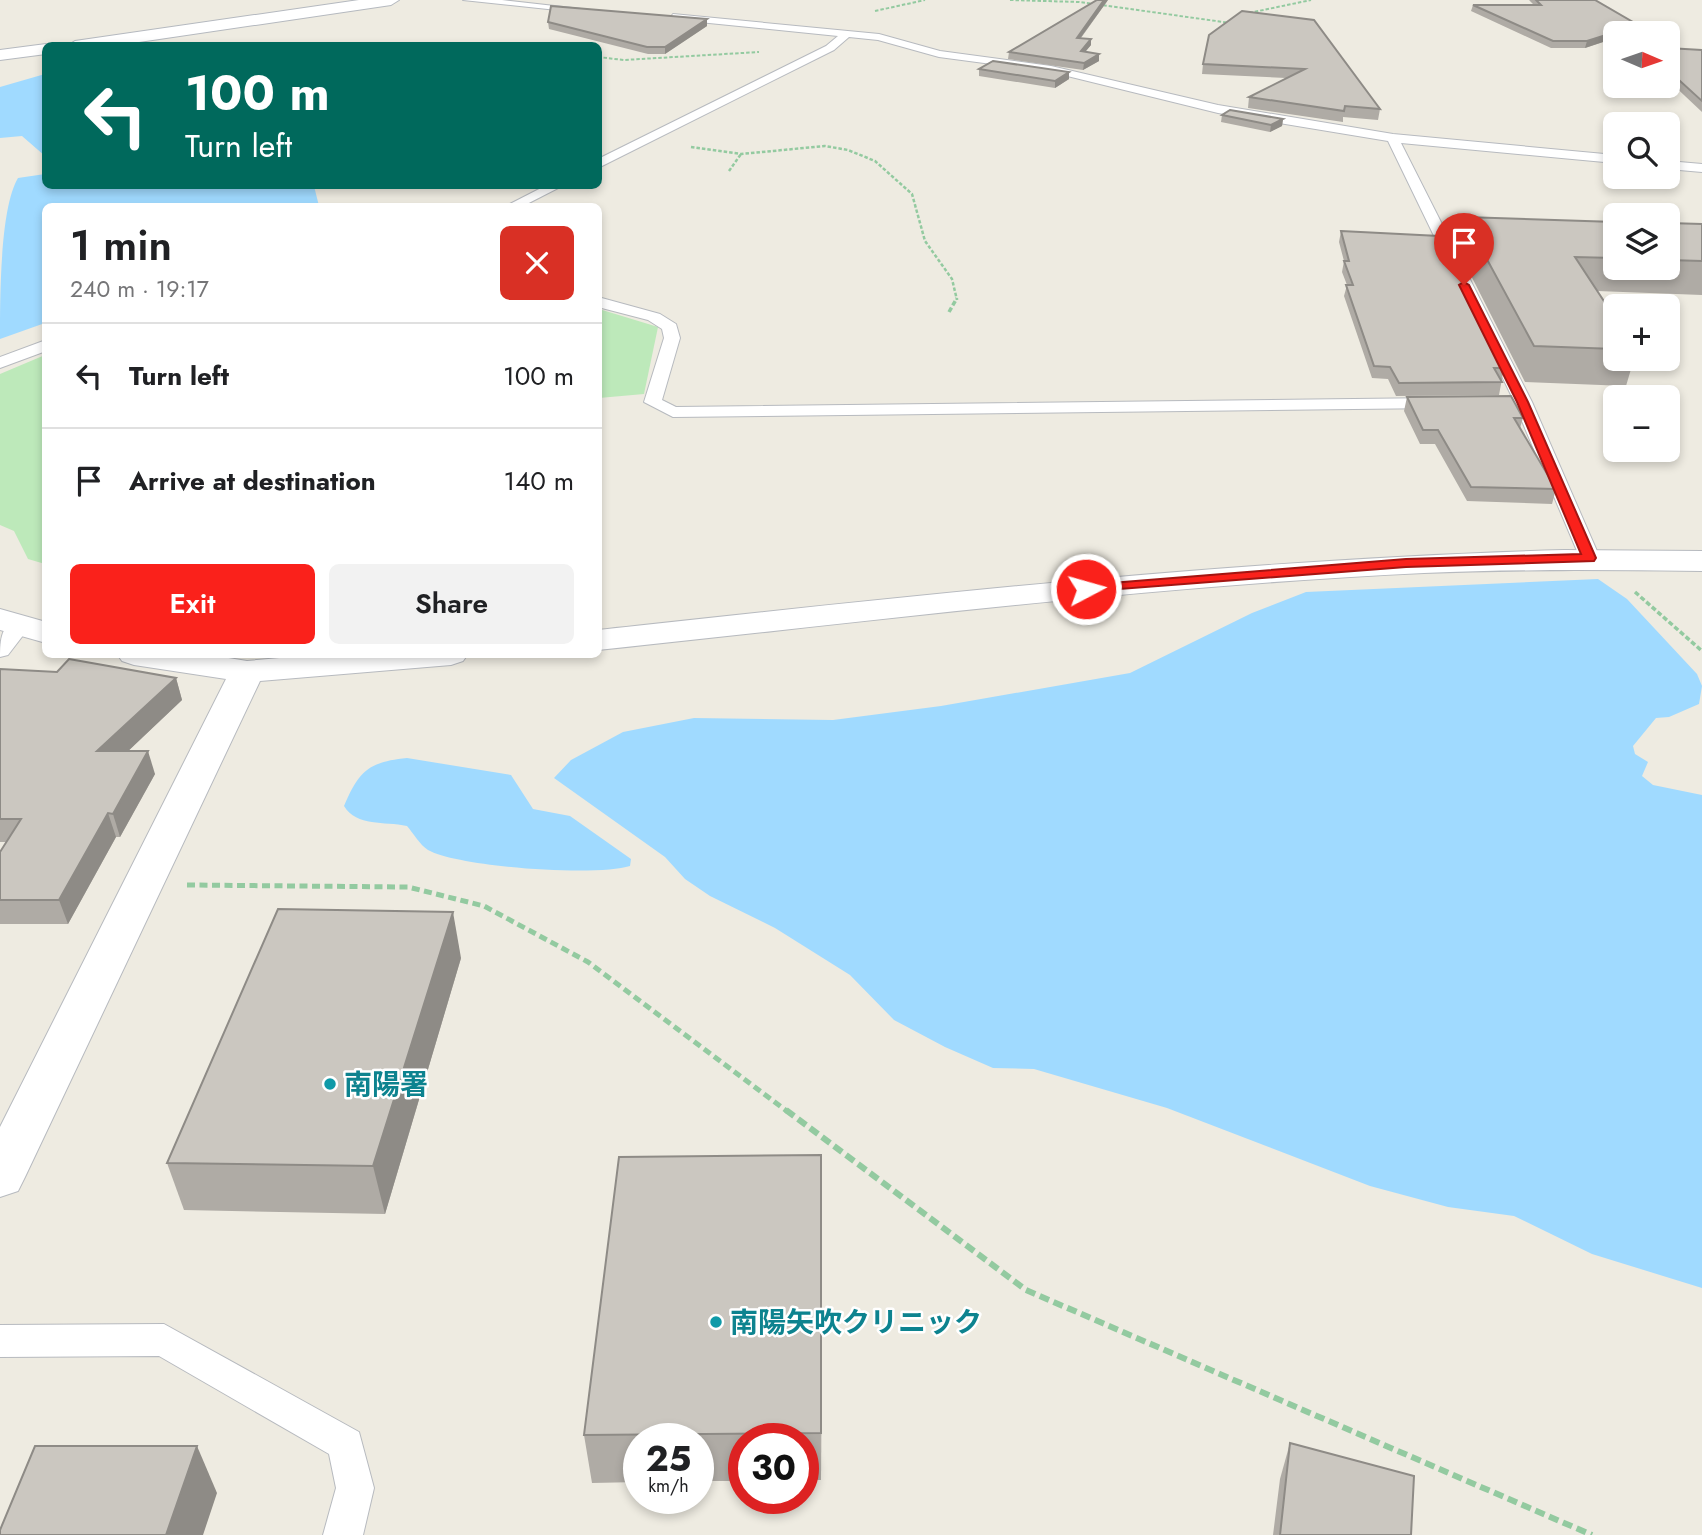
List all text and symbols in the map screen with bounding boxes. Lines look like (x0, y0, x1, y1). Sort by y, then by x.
north arrow (1603, 21, 1680, 98)
map controls (1603, 21, 1680, 462)
text: 100 m (185, 58, 330, 128)
icon: left (70, 70, 161, 161)
button: search (1603, 112, 1680, 189)
text: Turn left (185, 123, 292, 169)
button: layers (1603, 203, 1680, 280)
pin (1434, 213, 1494, 285)
text: 1 min (70, 215, 172, 276)
icon: arrive (1445, 224, 1483, 262)
button: close (500, 226, 574, 300)
text: 240 m · 19:17 (70, 272, 209, 306)
button: + (1603, 294, 1680, 371)
icon: left (70, 357, 108, 395)
text: Turn left (129, 357, 229, 395)
text: 100 m (503, 357, 574, 395)
button: − (1603, 385, 1680, 462)
icon: arrive (70, 462, 108, 500)
text: Arrive at destination (129, 462, 376, 500)
text: 140 m (503, 462, 574, 500)
position arrow (1049, 552, 1123, 626)
button: Exit (70, 564, 315, 644)
button: Share (329, 564, 574, 644)
place label: 南陽署 (344, 1064, 428, 1105)
marker: 南陽署 (322, 1076, 338, 1092)
place label: 南陽矢吹クリニック (730, 1302, 982, 1343)
marker: 南陽矢吹クリニック (708, 1314, 724, 1330)
speed limit sign: 30 (728, 1423, 819, 1514)
text: 25 (646, 1434, 691, 1484)
text: km/h (648, 1473, 689, 1499)

